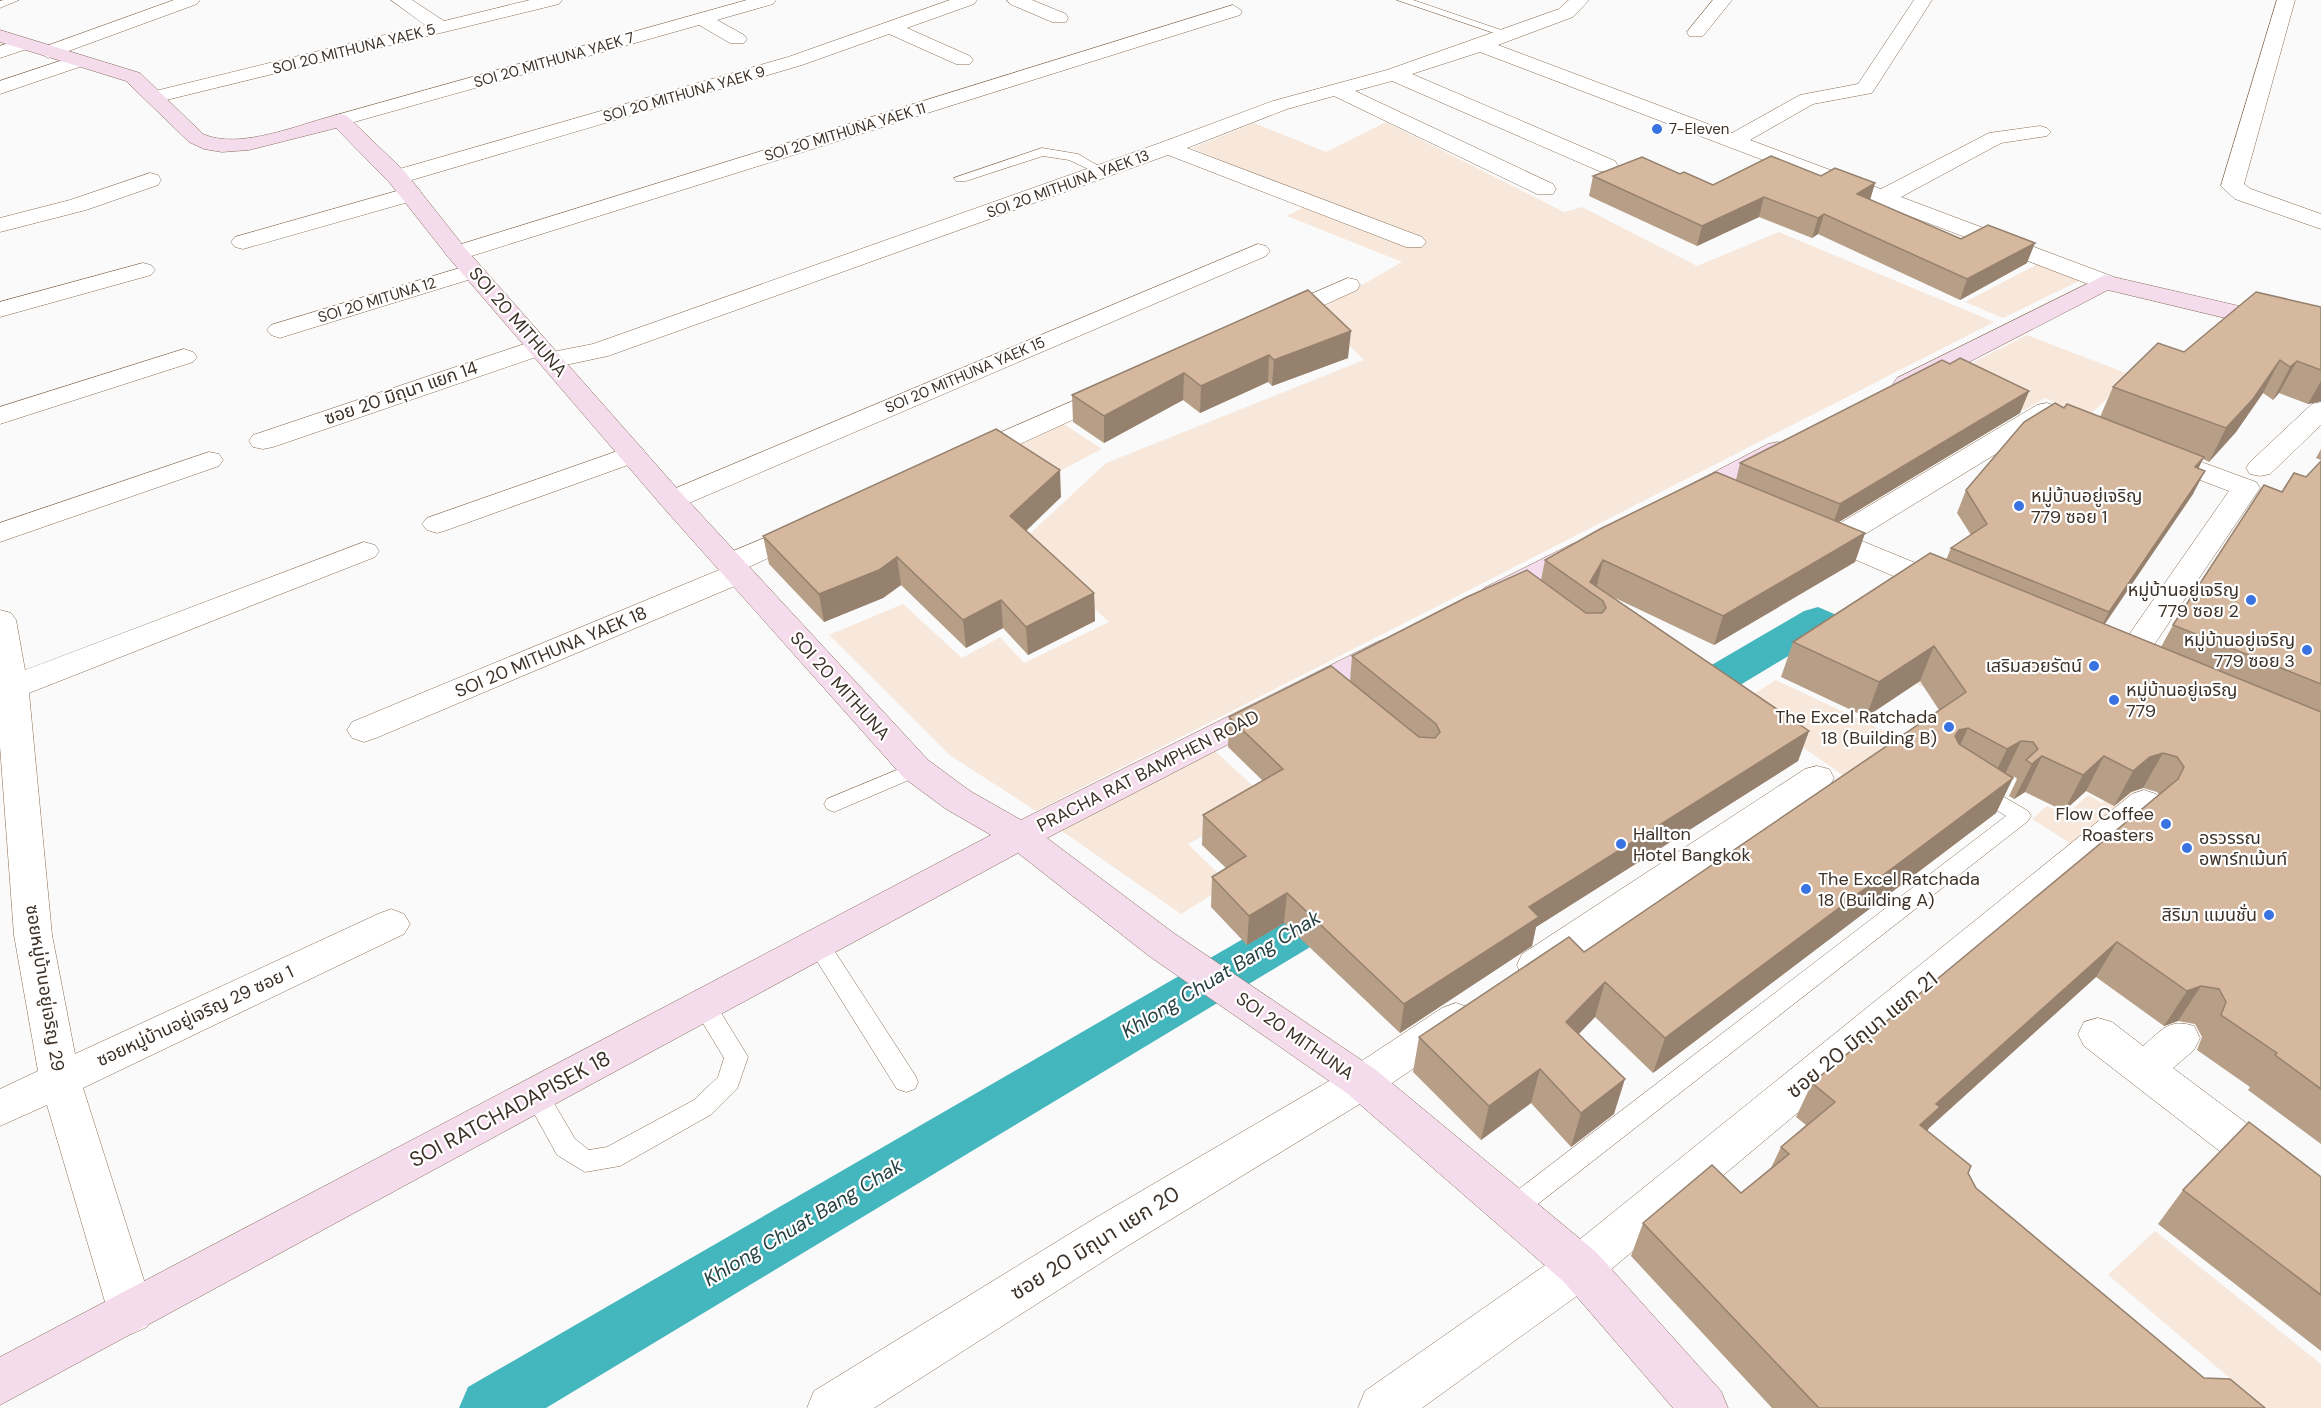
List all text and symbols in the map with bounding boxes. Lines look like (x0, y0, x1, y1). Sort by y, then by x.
street label: SOI 20 MITHUNA YAEK 5 (270, 19, 438, 79)
street label: SOI 20 MITHUNA YAEK 7 (471, 27, 637, 93)
street label: SOI 20 MITHUNA YAEK 9 (601, 61, 767, 127)
street label: SOI 20 MITHUNA YAEK 11 (762, 98, 928, 166)
place label: 7-Eleven (1669, 119, 1729, 139)
marker: 7-Eleven (1650, 122, 1664, 136)
street label: SOI 20 MITHUNA YAEK 13 (984, 145, 1152, 223)
street label: SOI 20 MITHUNA (463, 262, 573, 382)
street label: SOI 20 MITUNA 12 (315, 273, 439, 327)
street label: SOI 20 MITHUNA YAEK 15 (882, 332, 1048, 418)
street label: ซอย 20 มิถุนา แยก 14 (321, 355, 481, 430)
place label: หมู่บ้านอยู่เจริญ 779 ซอย 1 (2031, 484, 2142, 529)
marker: หมู่บ้านอยู่เจริญ 779 ซอย 1 (2012, 499, 2026, 513)
place label: หมู่บ้านอยู่เจริญ 779 ซอย 2 (2128, 578, 2239, 623)
marker: หมู่บ้านอยู่เจริญ 779 ซอย 2 (2244, 593, 2258, 607)
street label: SOI 20 MITHUNA YAEK 18 (451, 601, 651, 703)
street label: SOI 20 MITHUNA (785, 626, 895, 746)
place label: หมู่บ้านอยู่เจริญ 779 ซอย 3 (2184, 628, 2295, 673)
marker: หมู่บ้านอยู่เจริญ 779 ซอย 3 (2300, 643, 2314, 657)
place label: เสริมสวยรัตน์ (1986, 654, 2082, 678)
marker: เสริมสวยรัตน์ (2087, 659, 2101, 673)
place label: หมู่บ้านอยู่เจริญ 779 (2126, 678, 2237, 723)
marker: หมู่บ้านอยู่เจริญ 779 (2107, 693, 2121, 707)
street label: PRACHA RAT BAMPHEN ROAD (1033, 704, 1263, 838)
place label: The Excel Ratchada 18 (Building B) (1775, 705, 1937, 750)
marker: The Excel Ratchada 18 (Building B) (1942, 720, 1956, 734)
place label: Flow Coffee Roasters (2056, 802, 2154, 847)
marker: Flow Coffee Roasters (2159, 817, 2173, 831)
place label: Hallton Hotel Bangkok (1633, 822, 1751, 867)
place label: อรวรรณ อพาร์ทเม้นท์ (2199, 826, 2287, 871)
marker: Hallton Hotel Bangkok (1614, 837, 1628, 851)
marker: อรวรรณ อพาร์ทเม้นท์ (2180, 841, 2194, 855)
place label: The Excel Ratchada 18 (Building A) (1818, 867, 1980, 912)
marker: The Excel Ratchada 18 (Building A) (1799, 882, 1813, 896)
street label: ซอยหมู่บ้านอยู่เจริญ 29 (20, 903, 70, 1073)
place label: สิริมา แมนชั่น (2162, 903, 2257, 927)
water label: Khlong Chuat Bang Chak (1117, 904, 1326, 1044)
marker: สิริมา แมนชั่น (2262, 908, 2276, 922)
street label: ซอยหมู่บ้านอยู่เจริญ 29 ซอย 1 (93, 960, 297, 1072)
street label: ซอย 20 มิถุนา แยก 21 (1781, 965, 1943, 1105)
street label: SOI 20 MITHUNA (1231, 986, 1359, 1086)
street label: SOI RATCHADAPISEK 18 (405, 1044, 615, 1174)
water label: Khlong Chuat Bang Chak (699, 1152, 908, 1292)
street label: ซอย 20 มิถุนา แยก 20 (1005, 1180, 1185, 1306)

